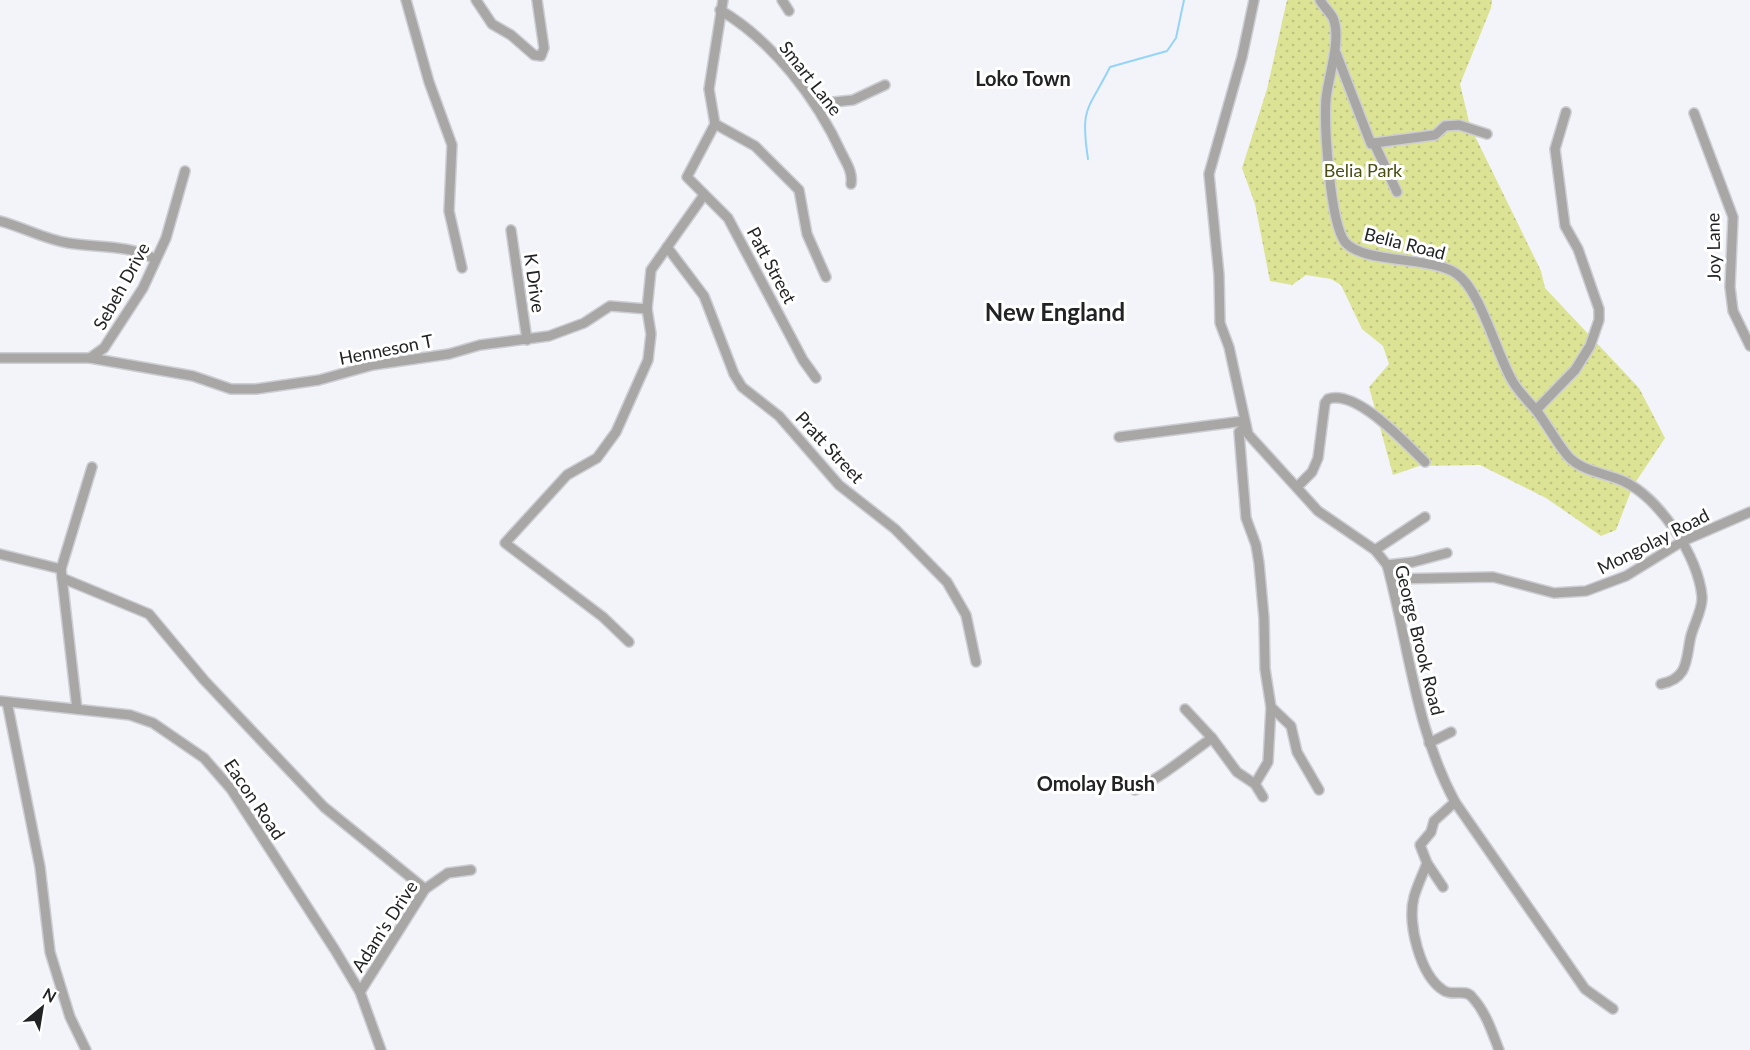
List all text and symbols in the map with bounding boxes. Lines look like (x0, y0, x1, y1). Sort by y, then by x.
street label: Smart Lane (775, 36, 847, 120)
district label: Loko Town (975, 66, 1071, 90)
park label: Belia Park (1324, 159, 1403, 181)
street label: Joy Lane (1701, 213, 1725, 281)
street label: Belia Road (1362, 222, 1448, 264)
street label: Patt Street (743, 223, 802, 308)
street label: Sebeh Drive (88, 239, 154, 333)
street label: K Drive (520, 252, 550, 314)
district label: New England (985, 297, 1125, 326)
street label: Henneson T (337, 329, 435, 369)
street label: Pratt Street (791, 407, 869, 488)
street label: Mongolay Road (1593, 503, 1713, 579)
street label: George Brook Road (1391, 563, 1449, 717)
street label: Eacon Road (220, 755, 290, 843)
district label: Omolay Bush (1037, 771, 1155, 795)
street label: Adam's Drive (346, 876, 422, 976)
north arrow (12, 978, 72, 1038)
text: N (40, 983, 60, 1006)

